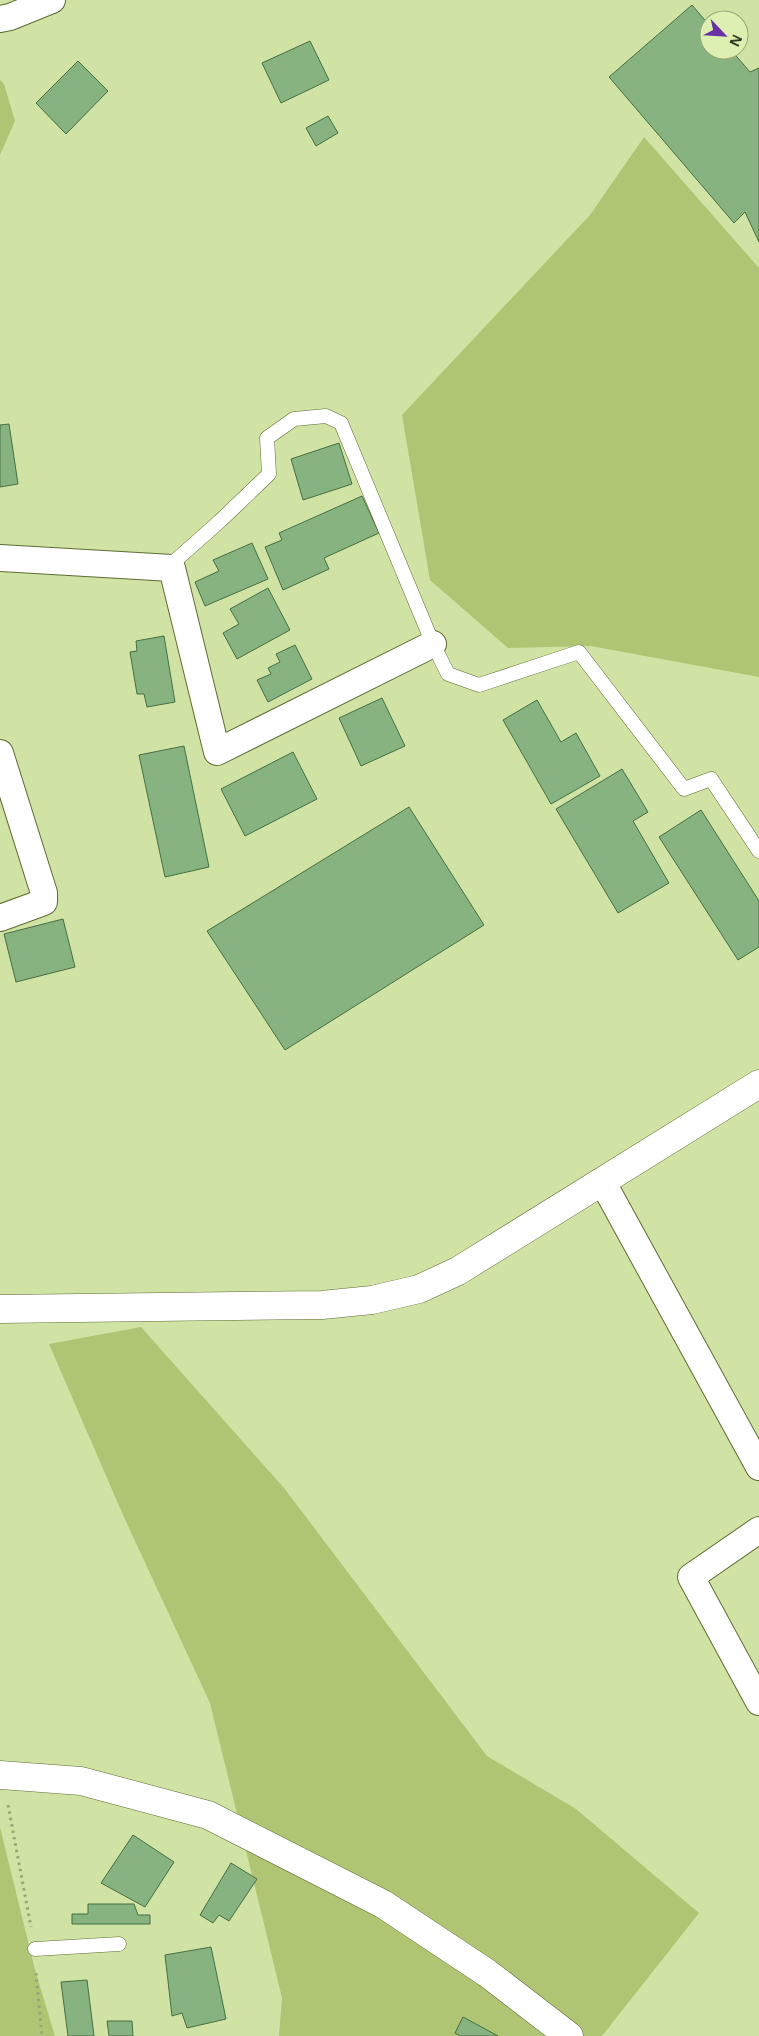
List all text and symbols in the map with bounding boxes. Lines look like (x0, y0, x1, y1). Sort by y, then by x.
north arrow (699, 10, 749, 60)
text: N (725, 32, 747, 50)

